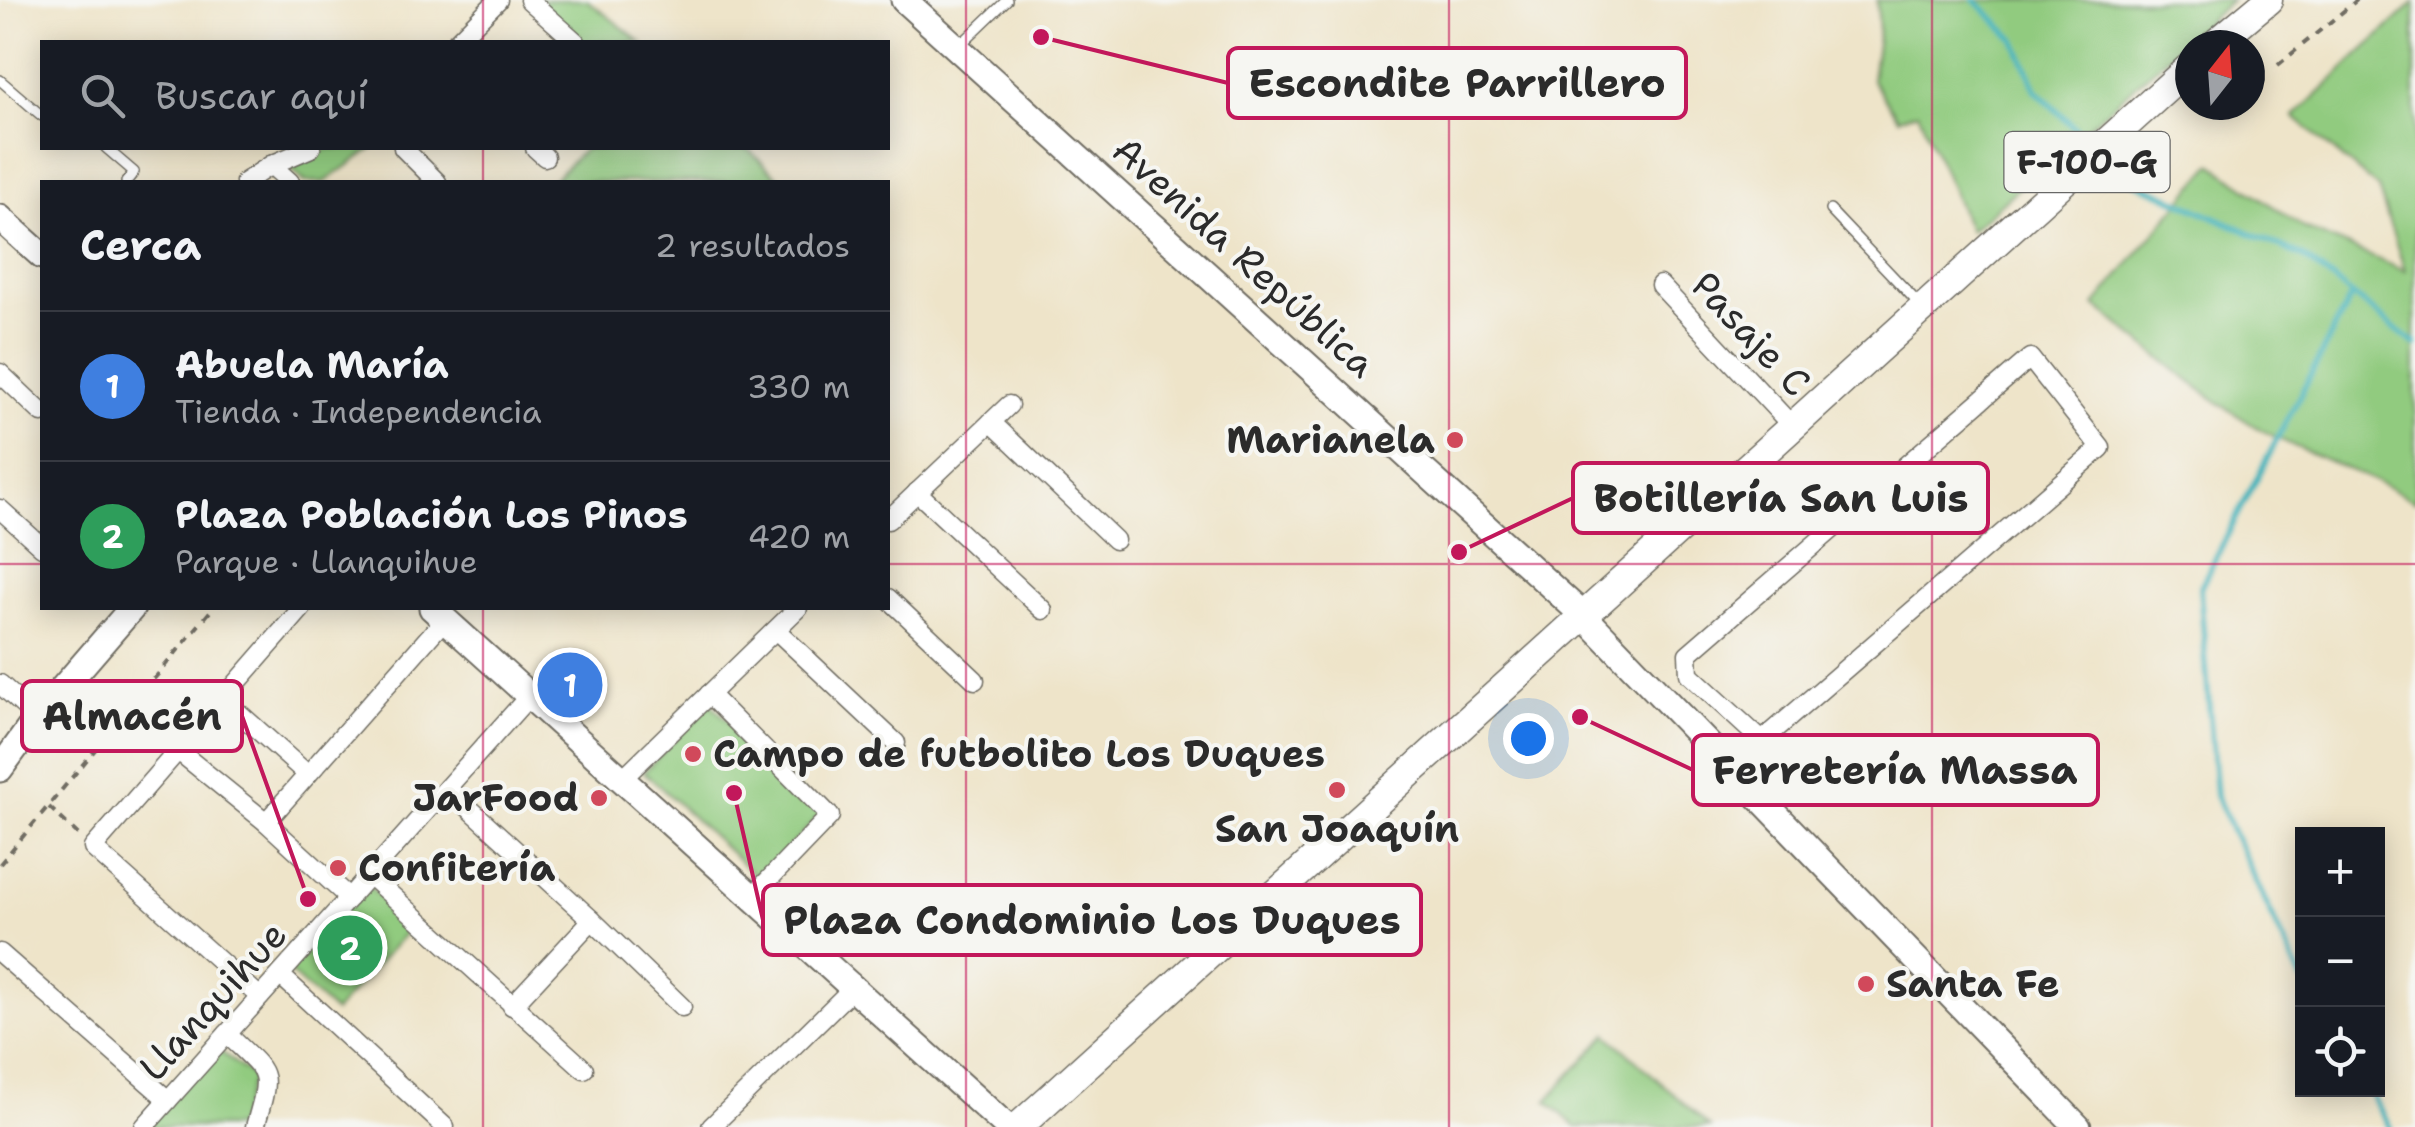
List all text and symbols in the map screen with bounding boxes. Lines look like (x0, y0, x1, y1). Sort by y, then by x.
north arrow (2175, 30, 2265, 120)
search box (40, 40, 890, 150)
callout: Escondite Parrillero (1228, 48, 1686, 118)
text: Escondite Parrillero (1248, 56, 1666, 110)
icon: search (75, 68, 130, 123)
text: Buscar aquí (155, 70, 368, 121)
street label: Avenida República (1102, 125, 1387, 389)
road number: F-100-G (2004, 132, 2170, 192)
text: Cerca (80, 217, 201, 273)
text: 2 resultados (655, 224, 850, 267)
street label: Pasaje C (1681, 260, 1822, 407)
text: Abuela María (175, 339, 449, 390)
text: 1 (105, 365, 120, 408)
text: 330 m (747, 365, 850, 408)
text: Tienda · Independencia (175, 390, 542, 433)
place label: Marianela (1226, 414, 1435, 465)
marker: Marianela (1444, 429, 1466, 451)
callout: Botillería San Luis (1573, 463, 1988, 533)
text: Botillería San Luis (1593, 471, 1969, 525)
text: Plaza Población Los Pinos (175, 489, 688, 540)
text: 2 (101, 515, 124, 558)
text: 420 m (748, 515, 850, 558)
text: Parque · Llanquihue (175, 540, 478, 583)
pin: 1 (538, 648, 602, 722)
callout: Almacén (22, 681, 242, 751)
text: Almacén (42, 689, 222, 743)
your location (1503, 713, 1554, 764)
place label: Campo de futbolito Los Duques (713, 728, 1325, 779)
callout: Ferretería Massa (1693, 735, 2098, 805)
marker: Campo de futbolito Los Duques (682, 743, 704, 765)
text: Ferretería Massa (1712, 743, 2078, 797)
place label: JarFood (412, 772, 579, 823)
marker: San Joaquín (1326, 779, 1348, 801)
marker: JarFood (588, 787, 610, 809)
place label: San Joaquín (1215, 803, 1459, 854)
map controls (2295, 827, 2385, 1097)
button: + (2295, 827, 2385, 917)
place label: Confitería (358, 842, 555, 893)
marker: Confitería (327, 857, 349, 879)
callout: Plaza Condominio Los Duques (763, 885, 1421, 955)
text: Plaza Condominio Los Duques (783, 893, 1401, 947)
street label: Llanquihue (127, 910, 298, 1091)
pin: 2 (318, 910, 382, 986)
button: − (2295, 917, 2385, 1007)
place label: Santa Fe (1886, 958, 2060, 1009)
marker: Santa Fe (1855, 973, 1877, 995)
button: locate (2295, 1007, 2385, 1097)

